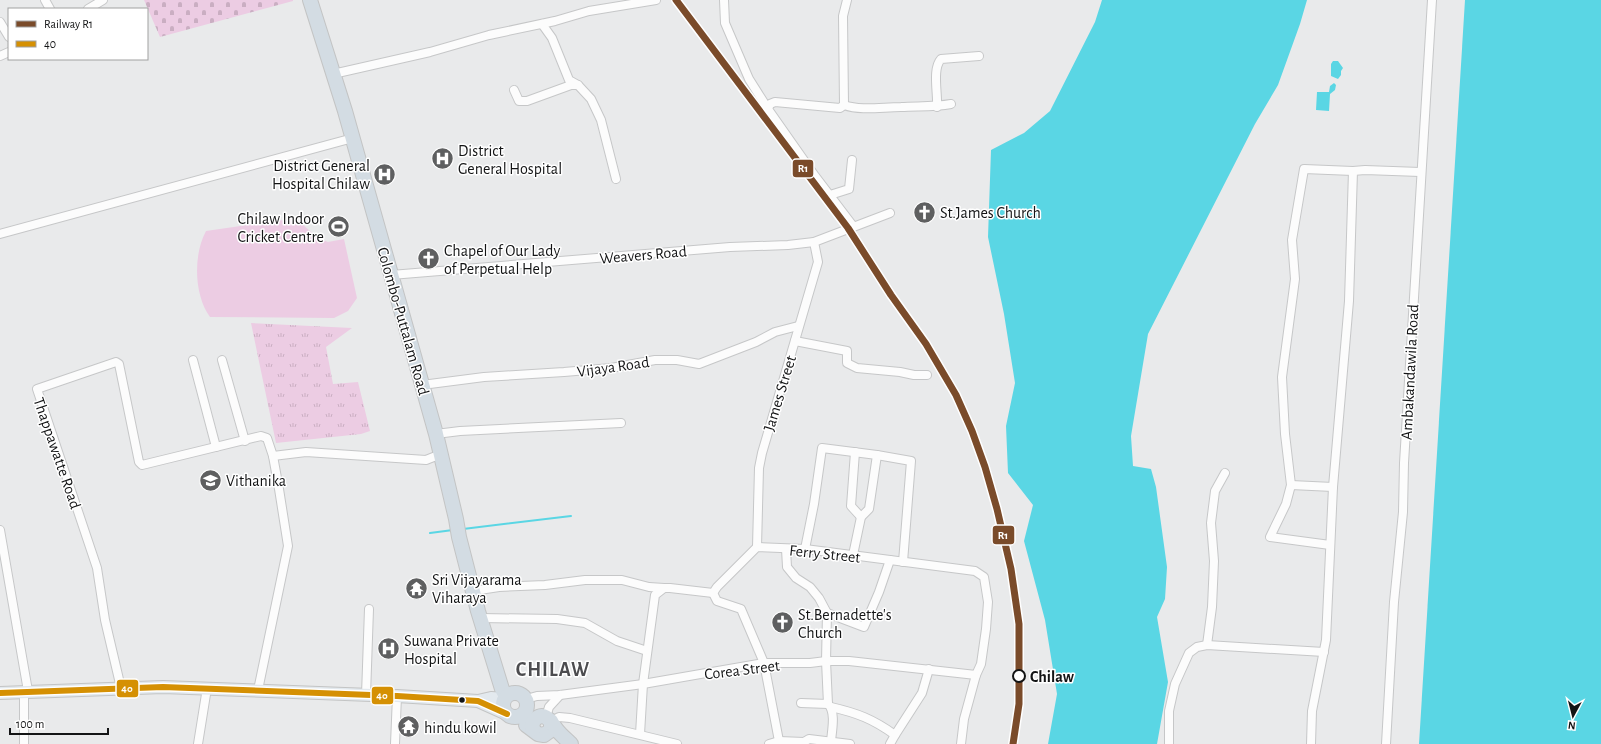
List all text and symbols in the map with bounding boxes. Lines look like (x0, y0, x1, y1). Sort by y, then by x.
legend (8, 8, 148, 60)
text: Railway R1 (44, 18, 93, 31)
text: 40 (44, 38, 56, 50)
place label: District General Hospital (458, 143, 562, 177)
hospital icon: District General Hospital (430, 146, 456, 172)
place label: District General Hospital Chilaw (272, 158, 370, 192)
line badge: R1 (792, 159, 814, 178)
hospital icon: District General Hospital Chilaw (372, 161, 398, 187)
text: R1 (798, 163, 808, 174)
church icon: St.James Church (912, 199, 938, 225)
place label: St.James Church (940, 205, 1041, 221)
place label: Chilaw Indoor Cricket Centre (237, 211, 325, 245)
sports icon: Chilaw Indoor Cricket Centre (326, 214, 352, 240)
place label: Chapel of Our Lady of Perpetual Help (444, 243, 560, 277)
street label: Weavers Road (599, 243, 687, 267)
street label: Colombo-Puttalam Road (374, 245, 432, 397)
church icon: Chapel of Our Lady of Perpetual Help (416, 246, 442, 272)
street label: Ambakandawila Road (1398, 304, 1422, 440)
street label: Vijaya Road (576, 354, 650, 381)
street label: James Street (761, 354, 799, 433)
street label: Thappawatte Road (31, 396, 84, 511)
school or university icon: Vithanika (198, 467, 224, 493)
place label: Vithanika (226, 473, 286, 489)
line badge: R1 (992, 525, 1015, 545)
text: R1 (998, 530, 1008, 541)
street label: Ferry Street (788, 542, 861, 567)
place label: Sri Vijayarama Viharaya (432, 572, 522, 607)
temple icon: Sri Vijayarama Viharaya (403, 575, 429, 601)
place label: St.Bernadette's Church (798, 607, 892, 641)
church icon: St.Bernadette's Church (770, 610, 796, 636)
place label: Suwana Private Hospital (404, 633, 499, 667)
hospital icon: Suwana Private Hospital (376, 636, 402, 662)
street label: Corea Street (703, 657, 781, 683)
district label: CHILAW (516, 660, 590, 680)
marker: Chilaw (1012, 669, 1026, 683)
place label: Chilaw (1030, 669, 1075, 685)
line badge: 40 (116, 679, 139, 698)
text: 40 (121, 683, 133, 694)
line badge: 40 (371, 686, 394, 705)
text: 40 (376, 690, 388, 701)
unlabelled marker (457, 695, 467, 705)
north arrow (1553, 696, 1593, 736)
scale bar (10, 710, 108, 736)
temple icon: hindu kowil (396, 714, 422, 740)
text: 100 m (16, 718, 44, 730)
place label: hindu kowil (424, 720, 497, 736)
text: N (1567, 720, 1576, 731)

